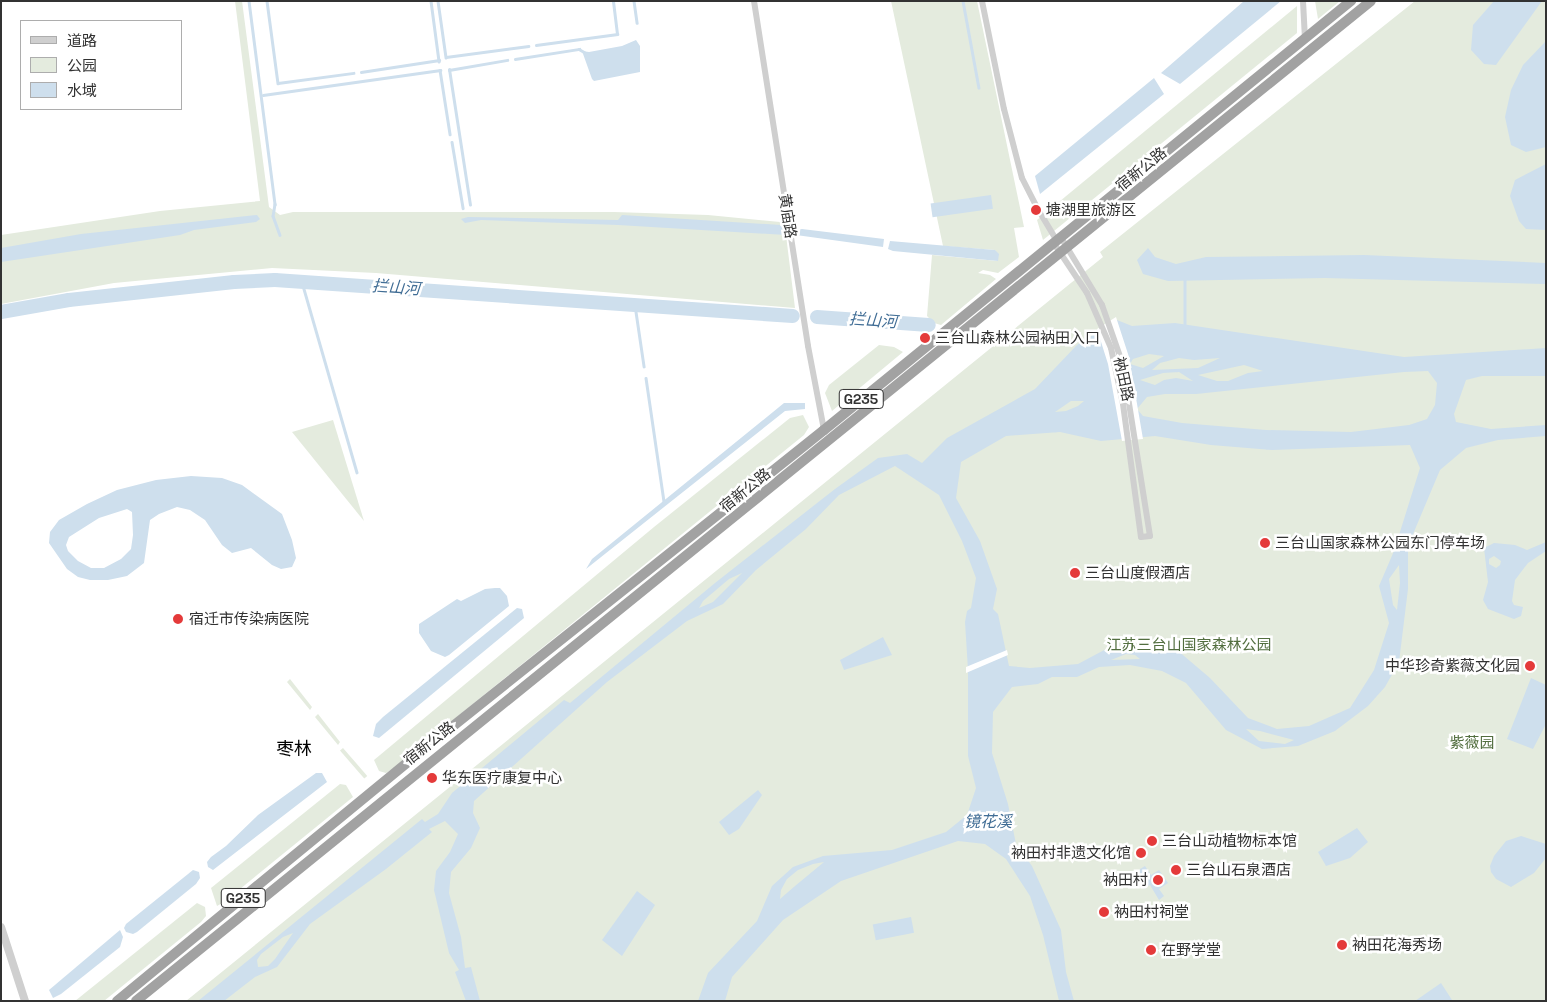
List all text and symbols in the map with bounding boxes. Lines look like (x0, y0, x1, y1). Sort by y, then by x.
legend (20, 20, 182, 110)
text: 道路 (67, 31, 97, 50)
text: 公园 (67, 56, 97, 75)
text: 水域 (67, 81, 97, 100)
street label: 宿新公路 (1112, 143, 1170, 195)
street label: 黄庙路 (776, 192, 800, 240)
place label: 塘湖里旅游区 (1046, 201, 1136, 219)
marker: 塘湖里旅游区 (1030, 204, 1042, 216)
water label: 拦山河 (371, 277, 421, 299)
water label: 拦山河 (848, 310, 898, 332)
place label: 三台山森林公园衲田入口 (935, 329, 1100, 347)
marker: 三台山森林公园衲田入口 (919, 332, 931, 344)
street label: 衲田路 (1111, 355, 1137, 403)
road number: G235 (838, 388, 884, 410)
street label: 宿新公路 (716, 464, 774, 516)
place label: 三台山国家森林公园东门停车场 (1275, 534, 1485, 552)
marker: 三台山国家森林公园东门停车场 (1259, 537, 1271, 549)
place label: 三台山度假酒店 (1085, 564, 1190, 582)
marker: 三台山度假酒店 (1069, 567, 1081, 579)
place label: 宿迁市传染病医院 (189, 610, 309, 628)
marker: 宿迁市传染病医院 (171, 612, 185, 626)
park label: 江苏三台山国家森林公园 (1107, 636, 1271, 654)
place label: 中华珍奇紫薇文化园 (1385, 657, 1520, 675)
marker: 中华珍奇紫薇文化园 (1524, 660, 1536, 672)
street label: 宿新公路 (400, 717, 458, 769)
park label: 紫薇园 (1450, 734, 1494, 752)
district label: 枣林 (276, 738, 312, 760)
place label: 华东医疗康复中心 (442, 769, 562, 787)
marker: 华东医疗康复中心 (426, 772, 438, 784)
water label: 镜花溪 (964, 812, 1012, 832)
place label: 三台山动植物标本馆 (1162, 832, 1297, 850)
marker: 三台山动植物标本馆 (1146, 835, 1158, 847)
place label: 衲田村非遗文化馆 (1011, 844, 1131, 862)
marker: 衲田村非遗文化馆 (1135, 847, 1147, 859)
place label: 三台山石泉酒店 (1186, 861, 1291, 879)
marker: 三台山石泉酒店 (1170, 864, 1182, 876)
place label: 衲田村 (1103, 871, 1148, 889)
marker: 衲田村 (1152, 874, 1164, 886)
road number: G235 (220, 886, 266, 910)
place label: 衲田村祠堂 (1114, 903, 1189, 921)
marker: 衲田村祠堂 (1098, 906, 1110, 918)
place label: 衲田花海秀场 (1352, 936, 1442, 954)
marker: 衲田花海秀场 (1336, 939, 1348, 951)
place label: 在野学堂 (1161, 941, 1221, 959)
marker: 在野学堂 (1145, 944, 1157, 956)

